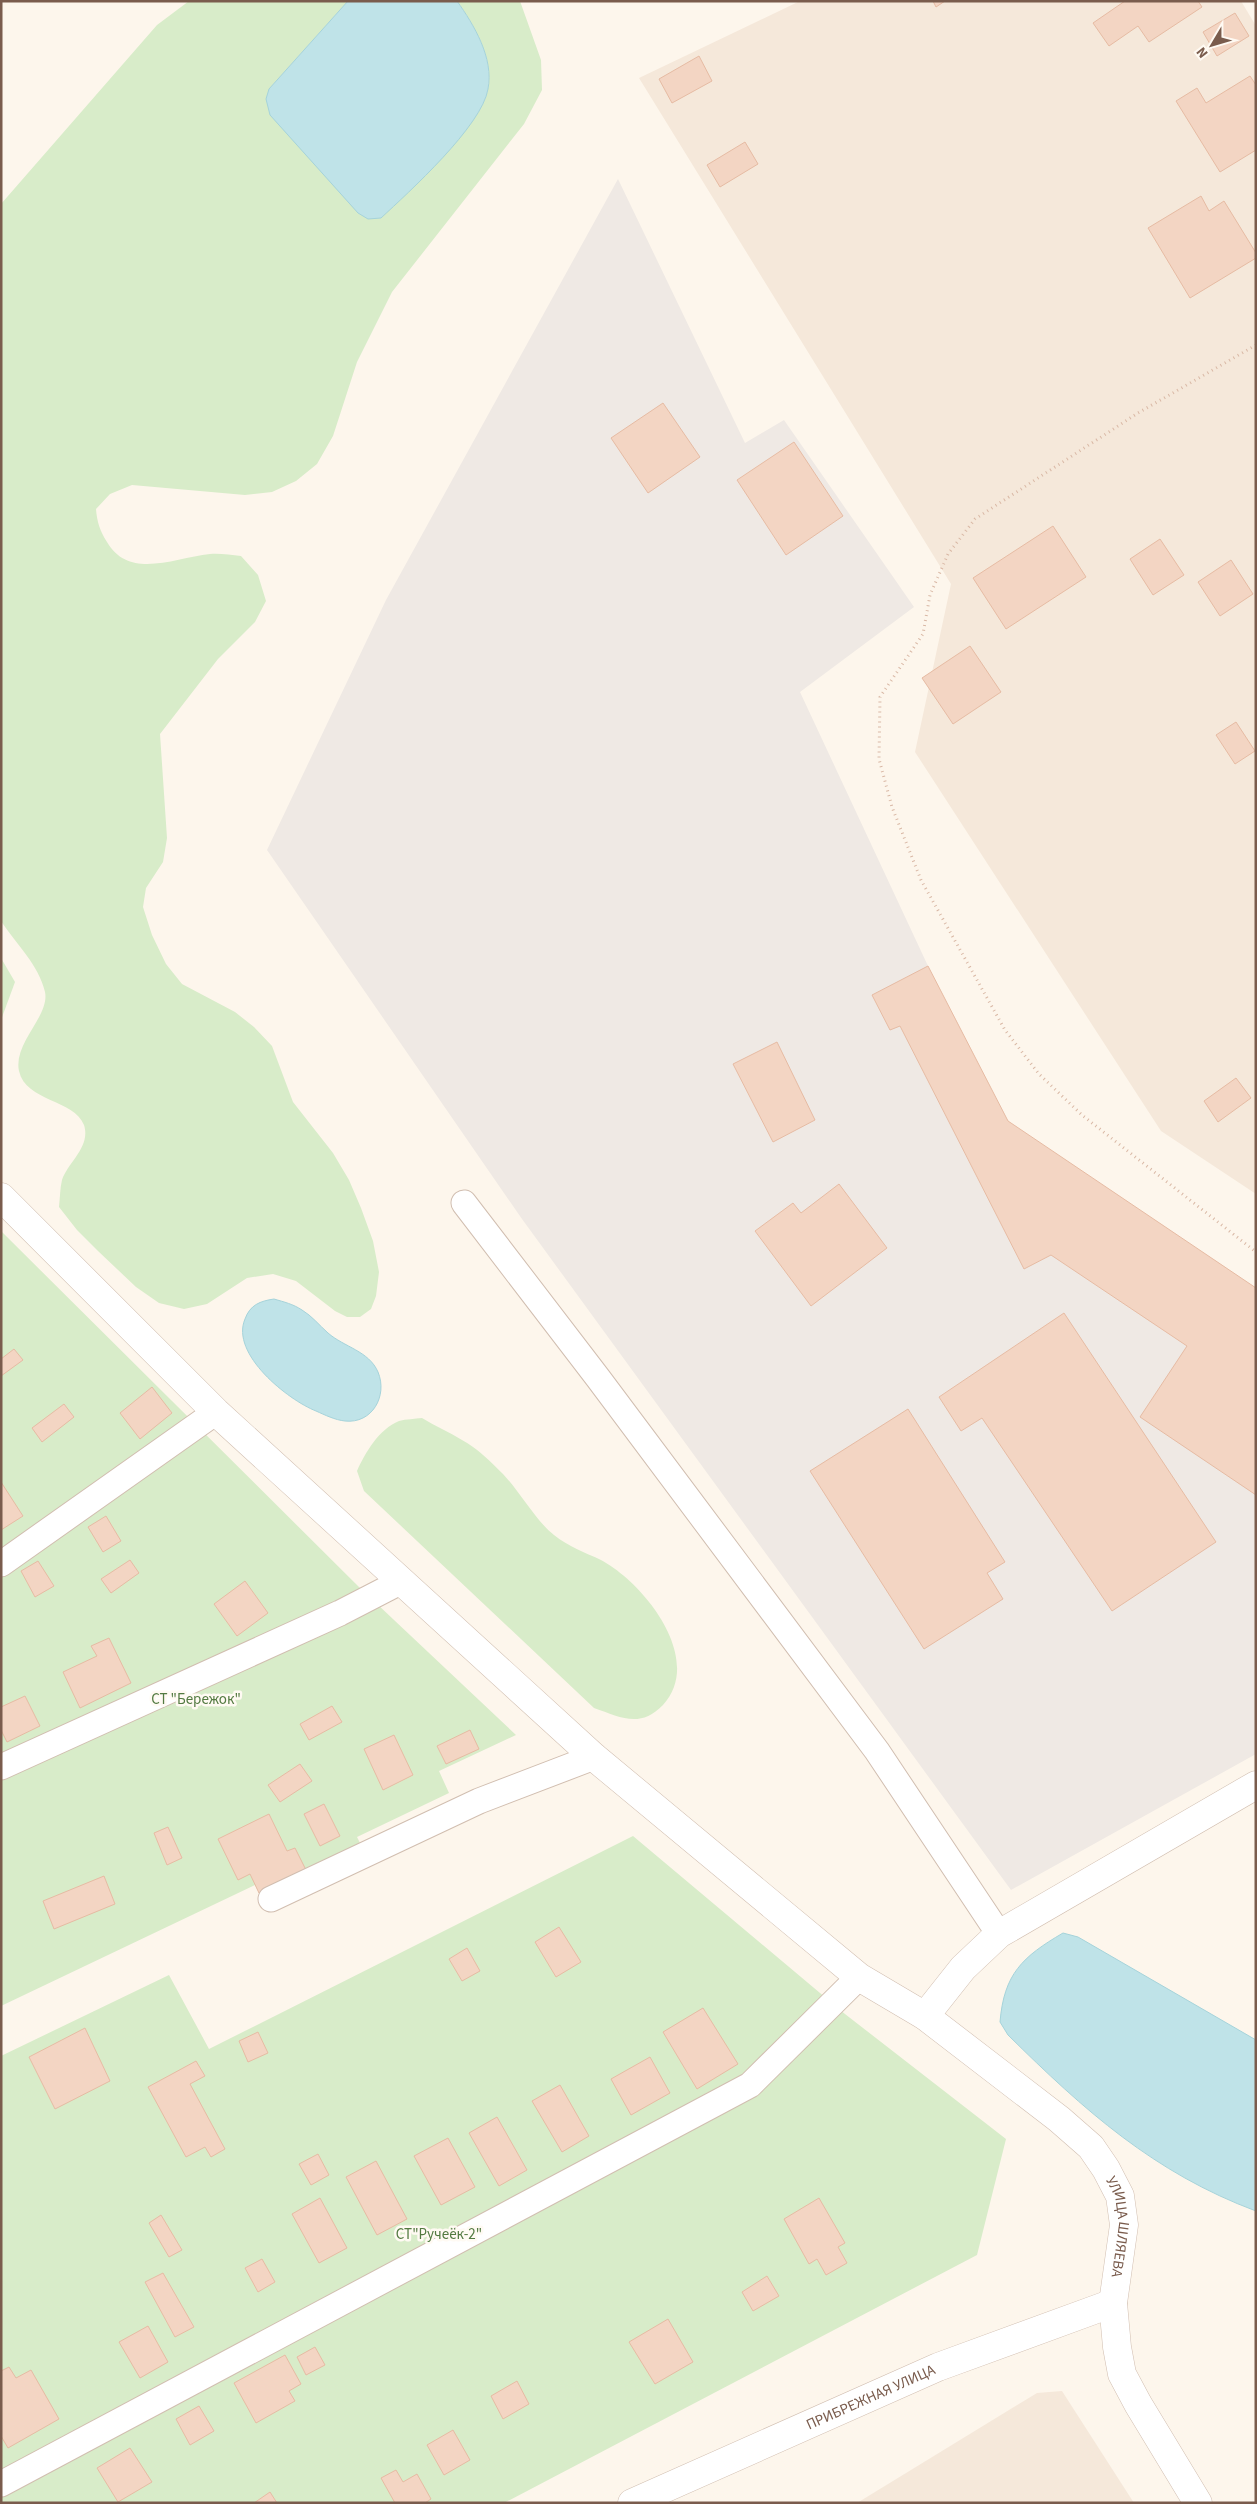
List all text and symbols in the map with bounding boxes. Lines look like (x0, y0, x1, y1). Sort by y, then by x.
north arrow (1187, 20, 1237, 70)
text: N (1192, 43, 1213, 62)
park label: СТ "Бережок" (151, 1689, 241, 1710)
street label: УЛИЦА ШЛЯЕВА (1101, 2172, 1135, 2280)
park label: СТ"Ручеёк-2" (396, 2224, 482, 2245)
street label: ПРИБРЕЖНАЯ УЛИЦА (803, 2359, 939, 2435)

